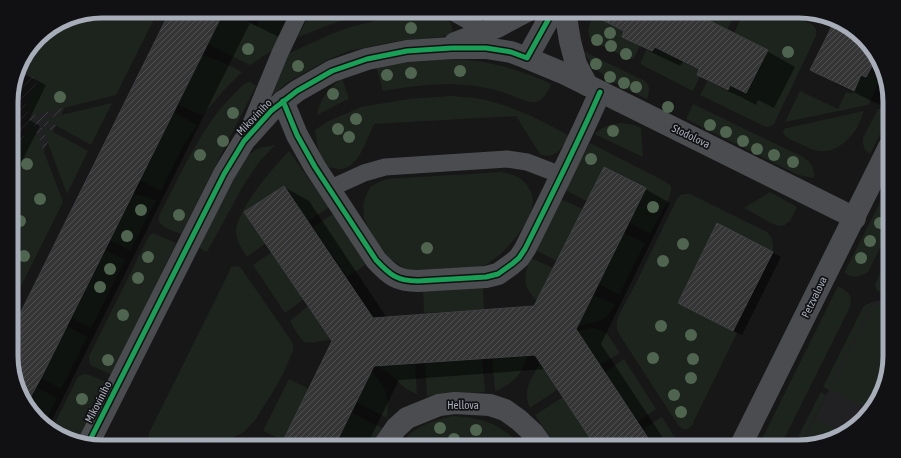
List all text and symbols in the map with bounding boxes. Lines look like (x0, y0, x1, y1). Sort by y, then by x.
street label: Mikovíniho (234, 97, 274, 137)
street label: Stodolova (670, 122, 712, 150)
street label: Petzvalova (799, 274, 829, 320)
street label: Mikovíniho (82, 379, 114, 425)
street label: Hellova (447, 399, 479, 411)

